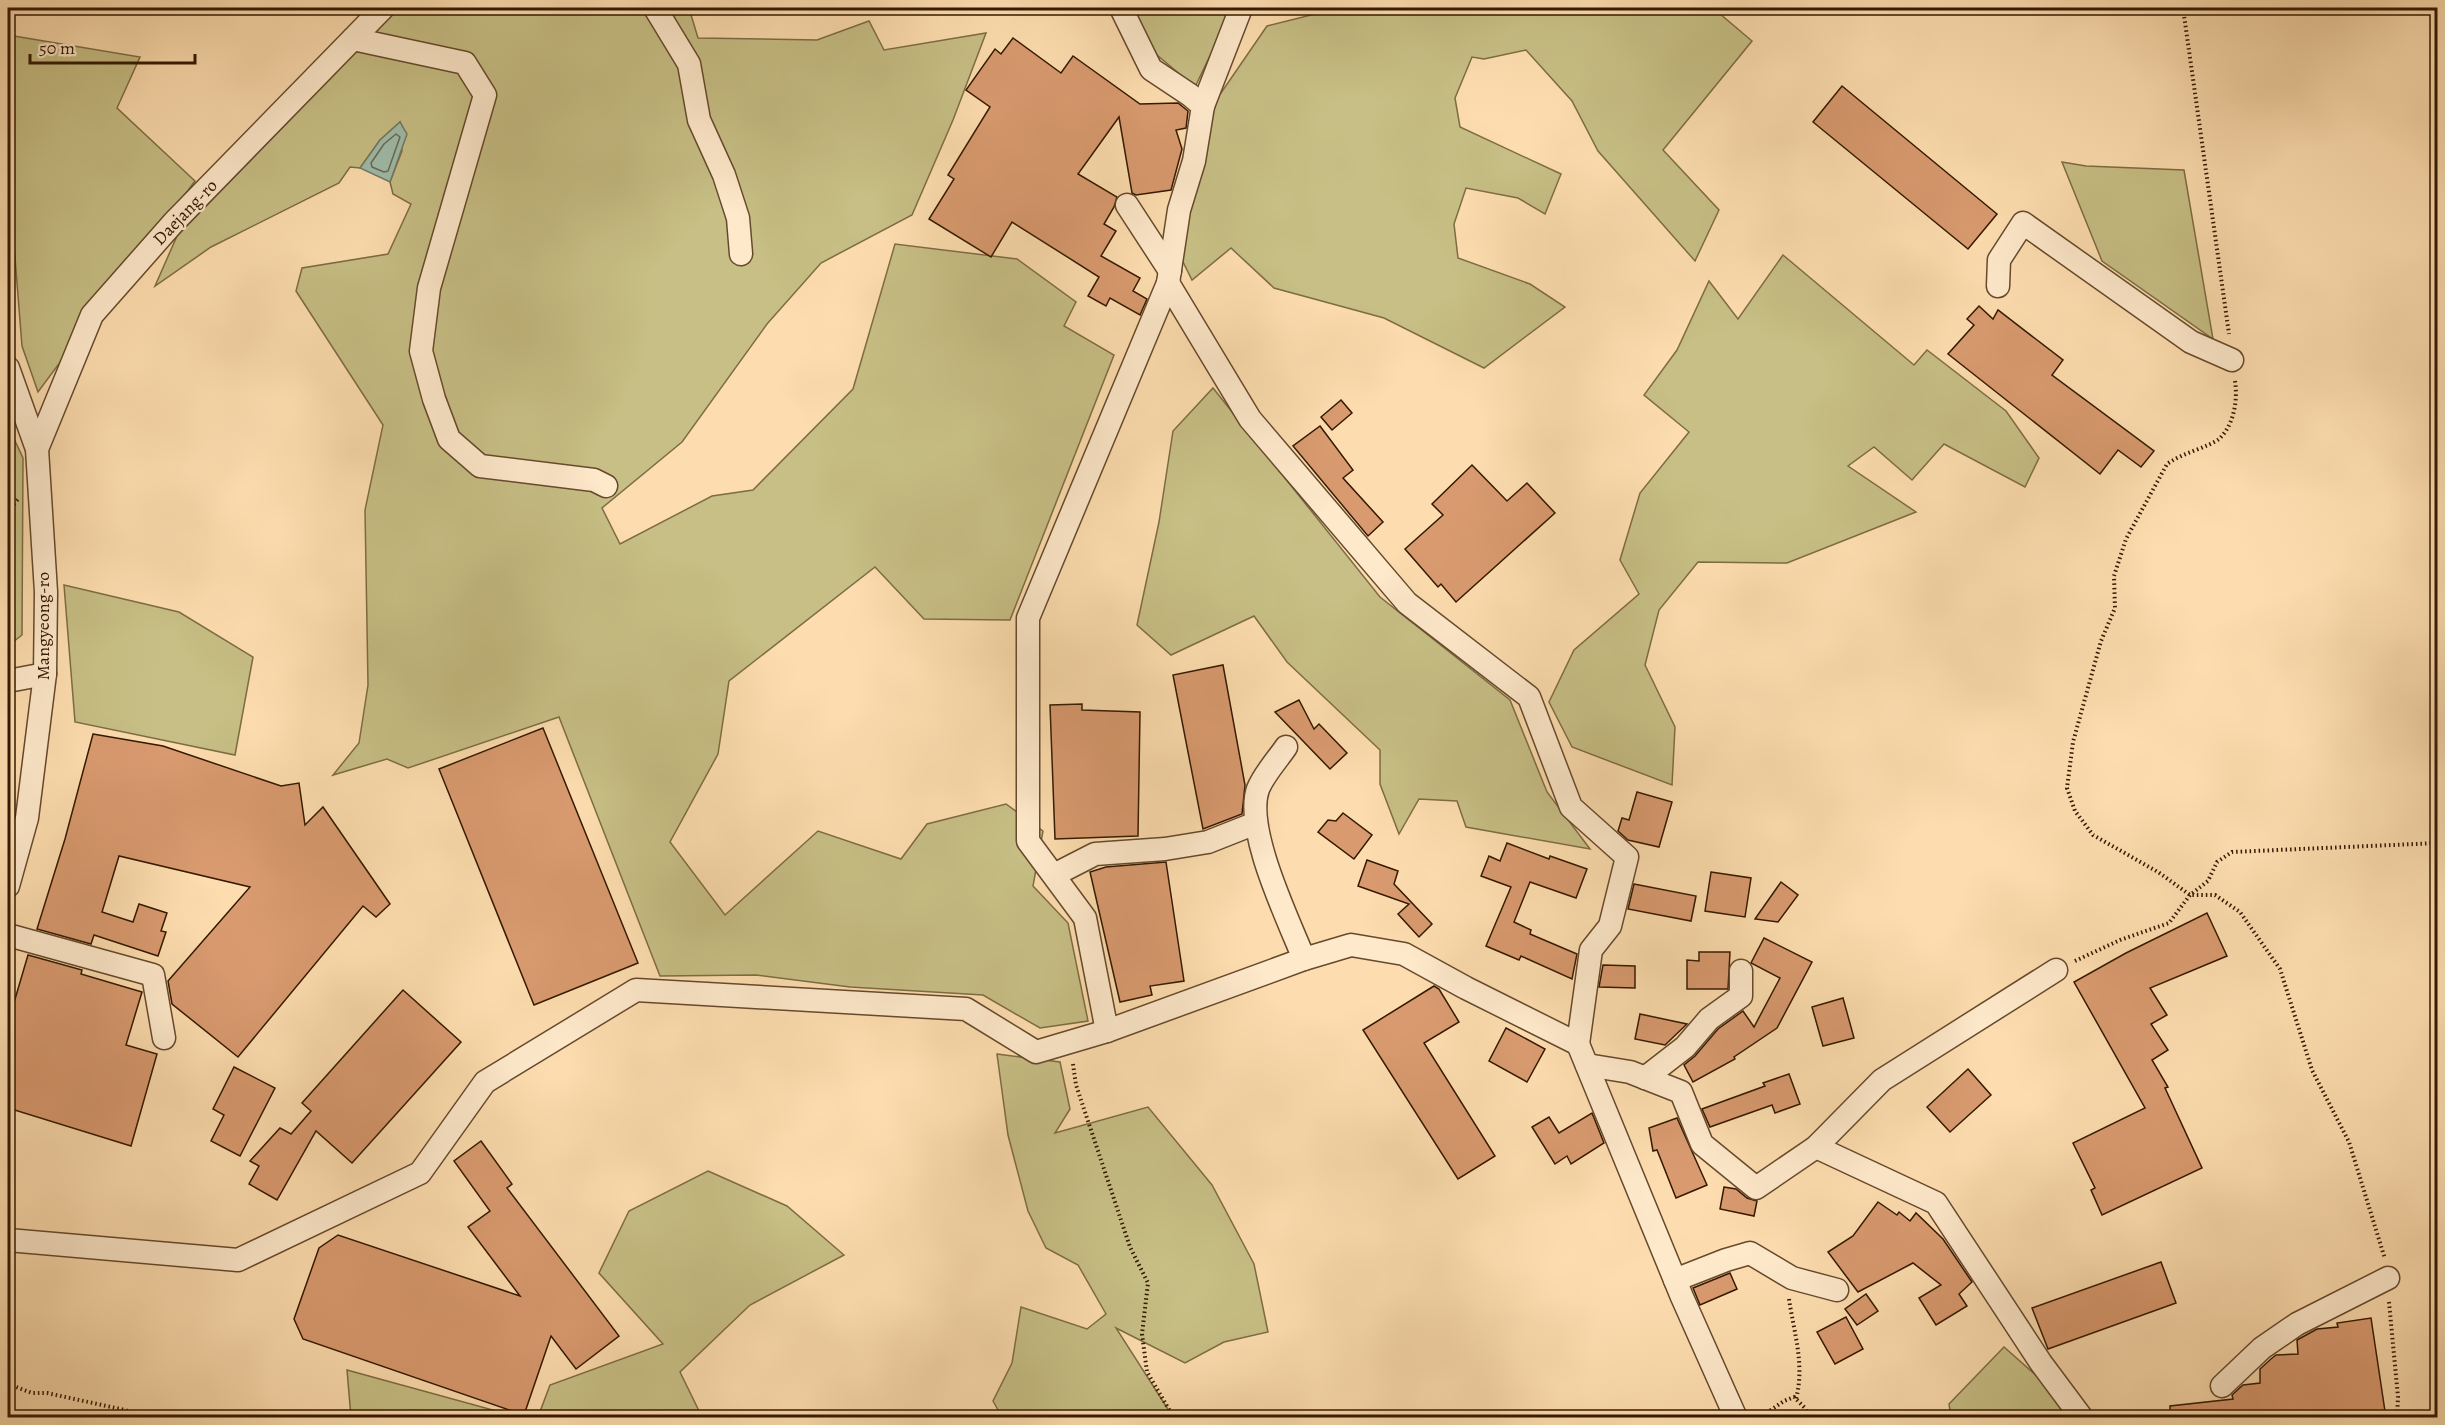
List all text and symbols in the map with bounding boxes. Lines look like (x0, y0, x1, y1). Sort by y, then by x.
scale bar (30, 27, 195, 65)
text: 50 m (39, 36, 75, 60)
street label: Daejang-ro (147, 174, 223, 250)
street label: Mangyeong-ro (31, 572, 55, 680)

